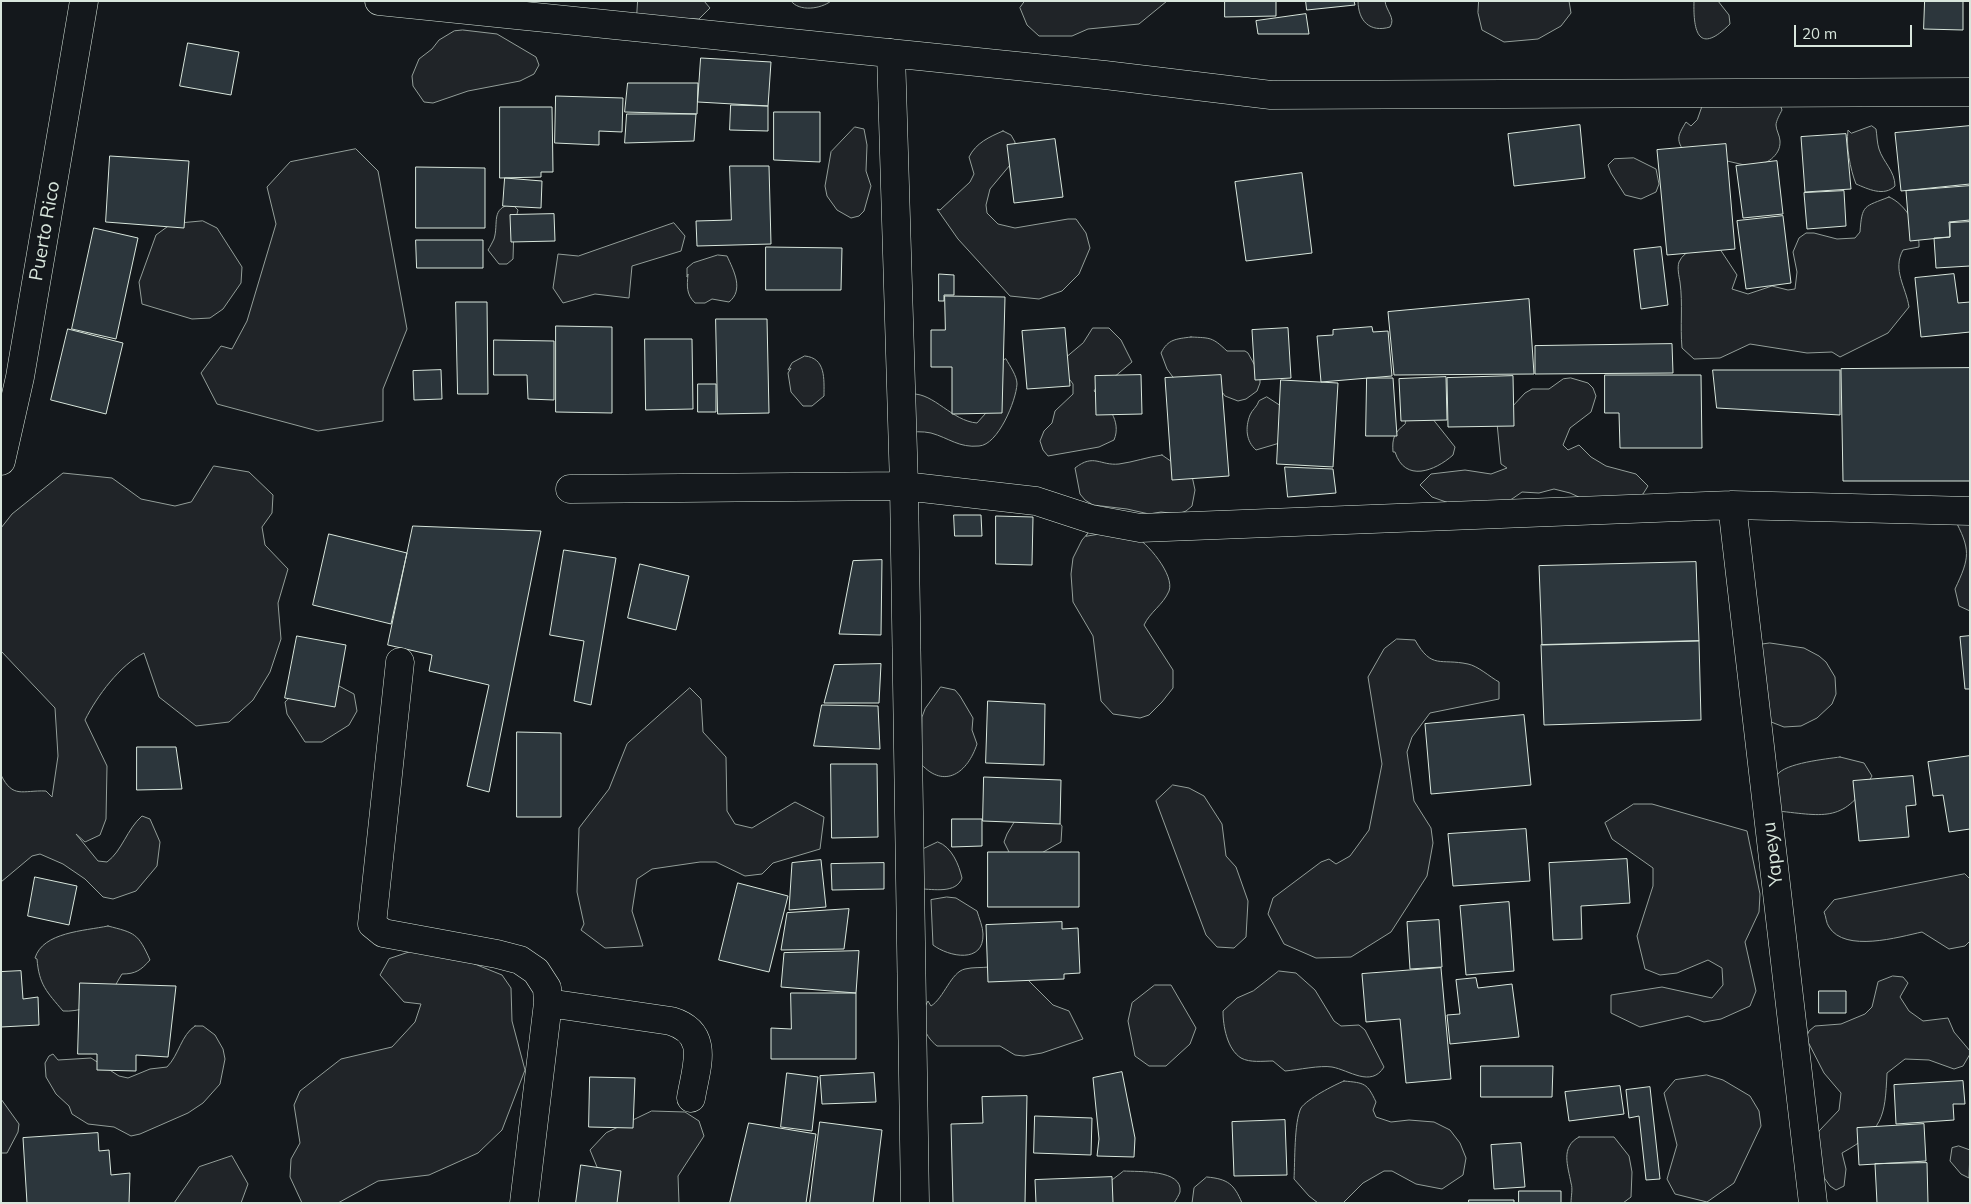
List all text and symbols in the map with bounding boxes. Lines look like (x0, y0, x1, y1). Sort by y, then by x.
scale bar (1796, 15, 1914, 47)
text: 20 m (1802, 24, 1837, 43)
street label: Puerto Rico (25, 179, 65, 283)
street label: Yapeyu (1758, 821, 1788, 887)

